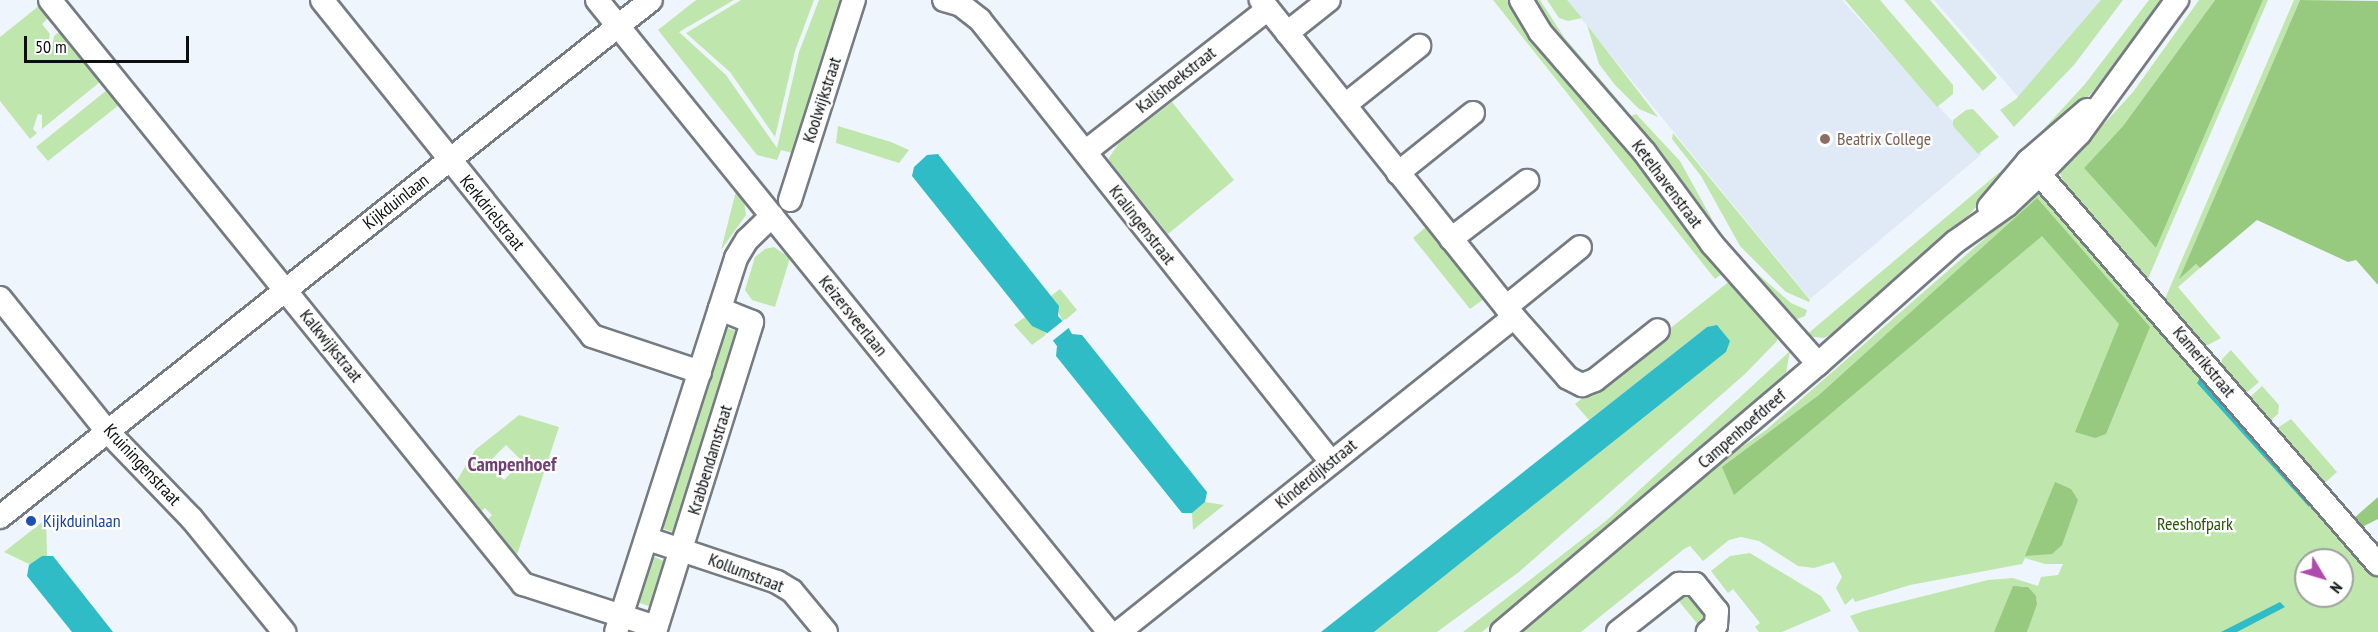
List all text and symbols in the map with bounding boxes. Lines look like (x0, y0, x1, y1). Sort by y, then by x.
scale bar (27, 24, 192, 62)
text: 50 m (35, 35, 67, 58)
street label: Kalishoekstraat (1132, 42, 1220, 118)
street label: Koolwijkstraat (798, 55, 846, 145)
place label: Beatrix College (1837, 128, 1932, 150)
marker: Beatrix College (1818, 132, 1832, 146)
street label: Ketelhavenstraat (1627, 136, 1707, 232)
street label: Kijkduinlaan (359, 170, 433, 234)
street label: Kerkdrielstraat (455, 171, 529, 255)
street label: Kralingenstraat (1104, 181, 1180, 269)
street label: Keizersveerlaan (814, 271, 892, 361)
street label: Kalkwijkstraat (295, 305, 367, 387)
street label: Kamerikstraat (2168, 322, 2240, 402)
street label: Campenhoefdreef (1693, 385, 1791, 473)
street label: Krabbendamstraat (683, 403, 737, 517)
street label: Kruiningenstraat (99, 420, 185, 510)
street label: Kinderdijkstraat (1271, 435, 1361, 513)
district label: Campenhoef (468, 452, 556, 476)
place label: Kijkduinlaan (43, 510, 121, 532)
park label: Reeshofpark (2157, 513, 2233, 535)
marker: Kijkduinlaan (24, 514, 38, 528)
north arrow (2294, 548, 2354, 608)
street label: Kollumstraat (705, 549, 787, 597)
text: N (2326, 578, 2347, 597)

